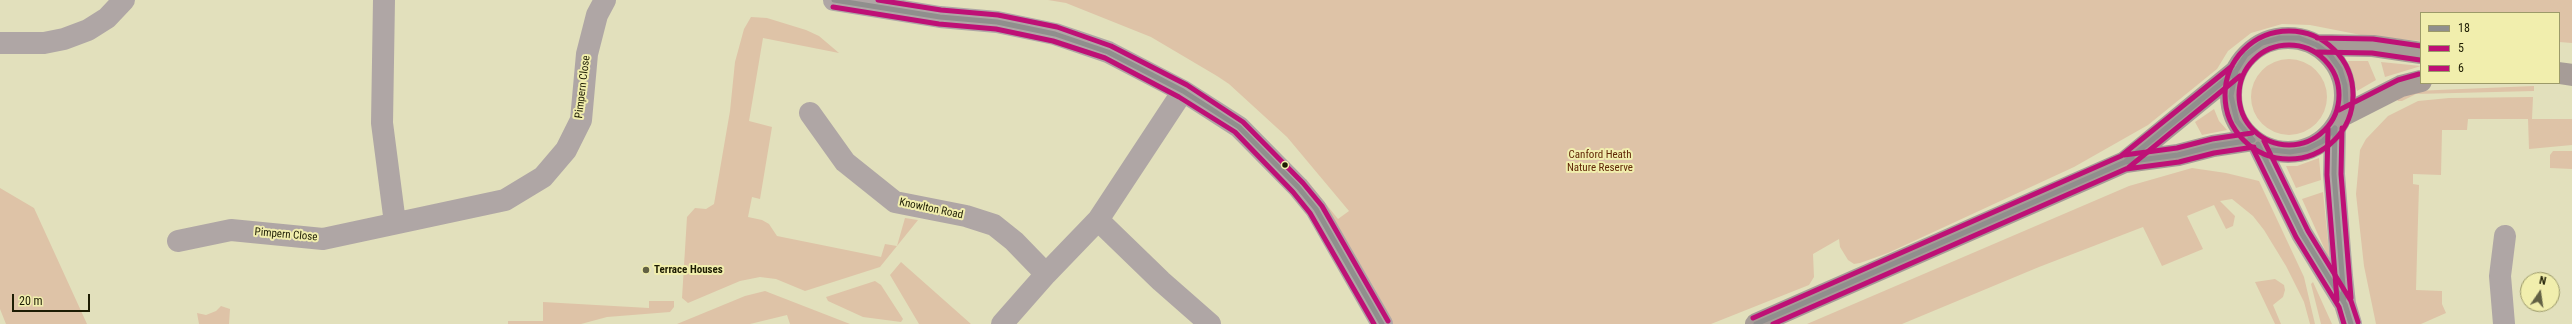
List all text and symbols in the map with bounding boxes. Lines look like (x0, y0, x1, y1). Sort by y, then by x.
legend (2420, 12, 2560, 84)
text: 18 (2458, 21, 2470, 35)
text: 5 (2458, 41, 2464, 55)
street label: Pimpern Close (573, 55, 593, 119)
text: 6 (2458, 61, 2464, 75)
park label: Canford Heath Nature Reserve (1567, 148, 1633, 174)
unlabelled marker (1280, 160, 1290, 170)
street label: Knowlton Road (898, 196, 964, 222)
street label: Pimpern Close (254, 226, 318, 244)
place label: Terrace Houses (654, 263, 723, 277)
marker: Terrace Houses (641, 265, 651, 275)
north arrow (2520, 272, 2560, 312)
text: N (2538, 274, 2547, 288)
scale bar (14, 286, 92, 312)
text: 20 m (19, 294, 43, 308)

